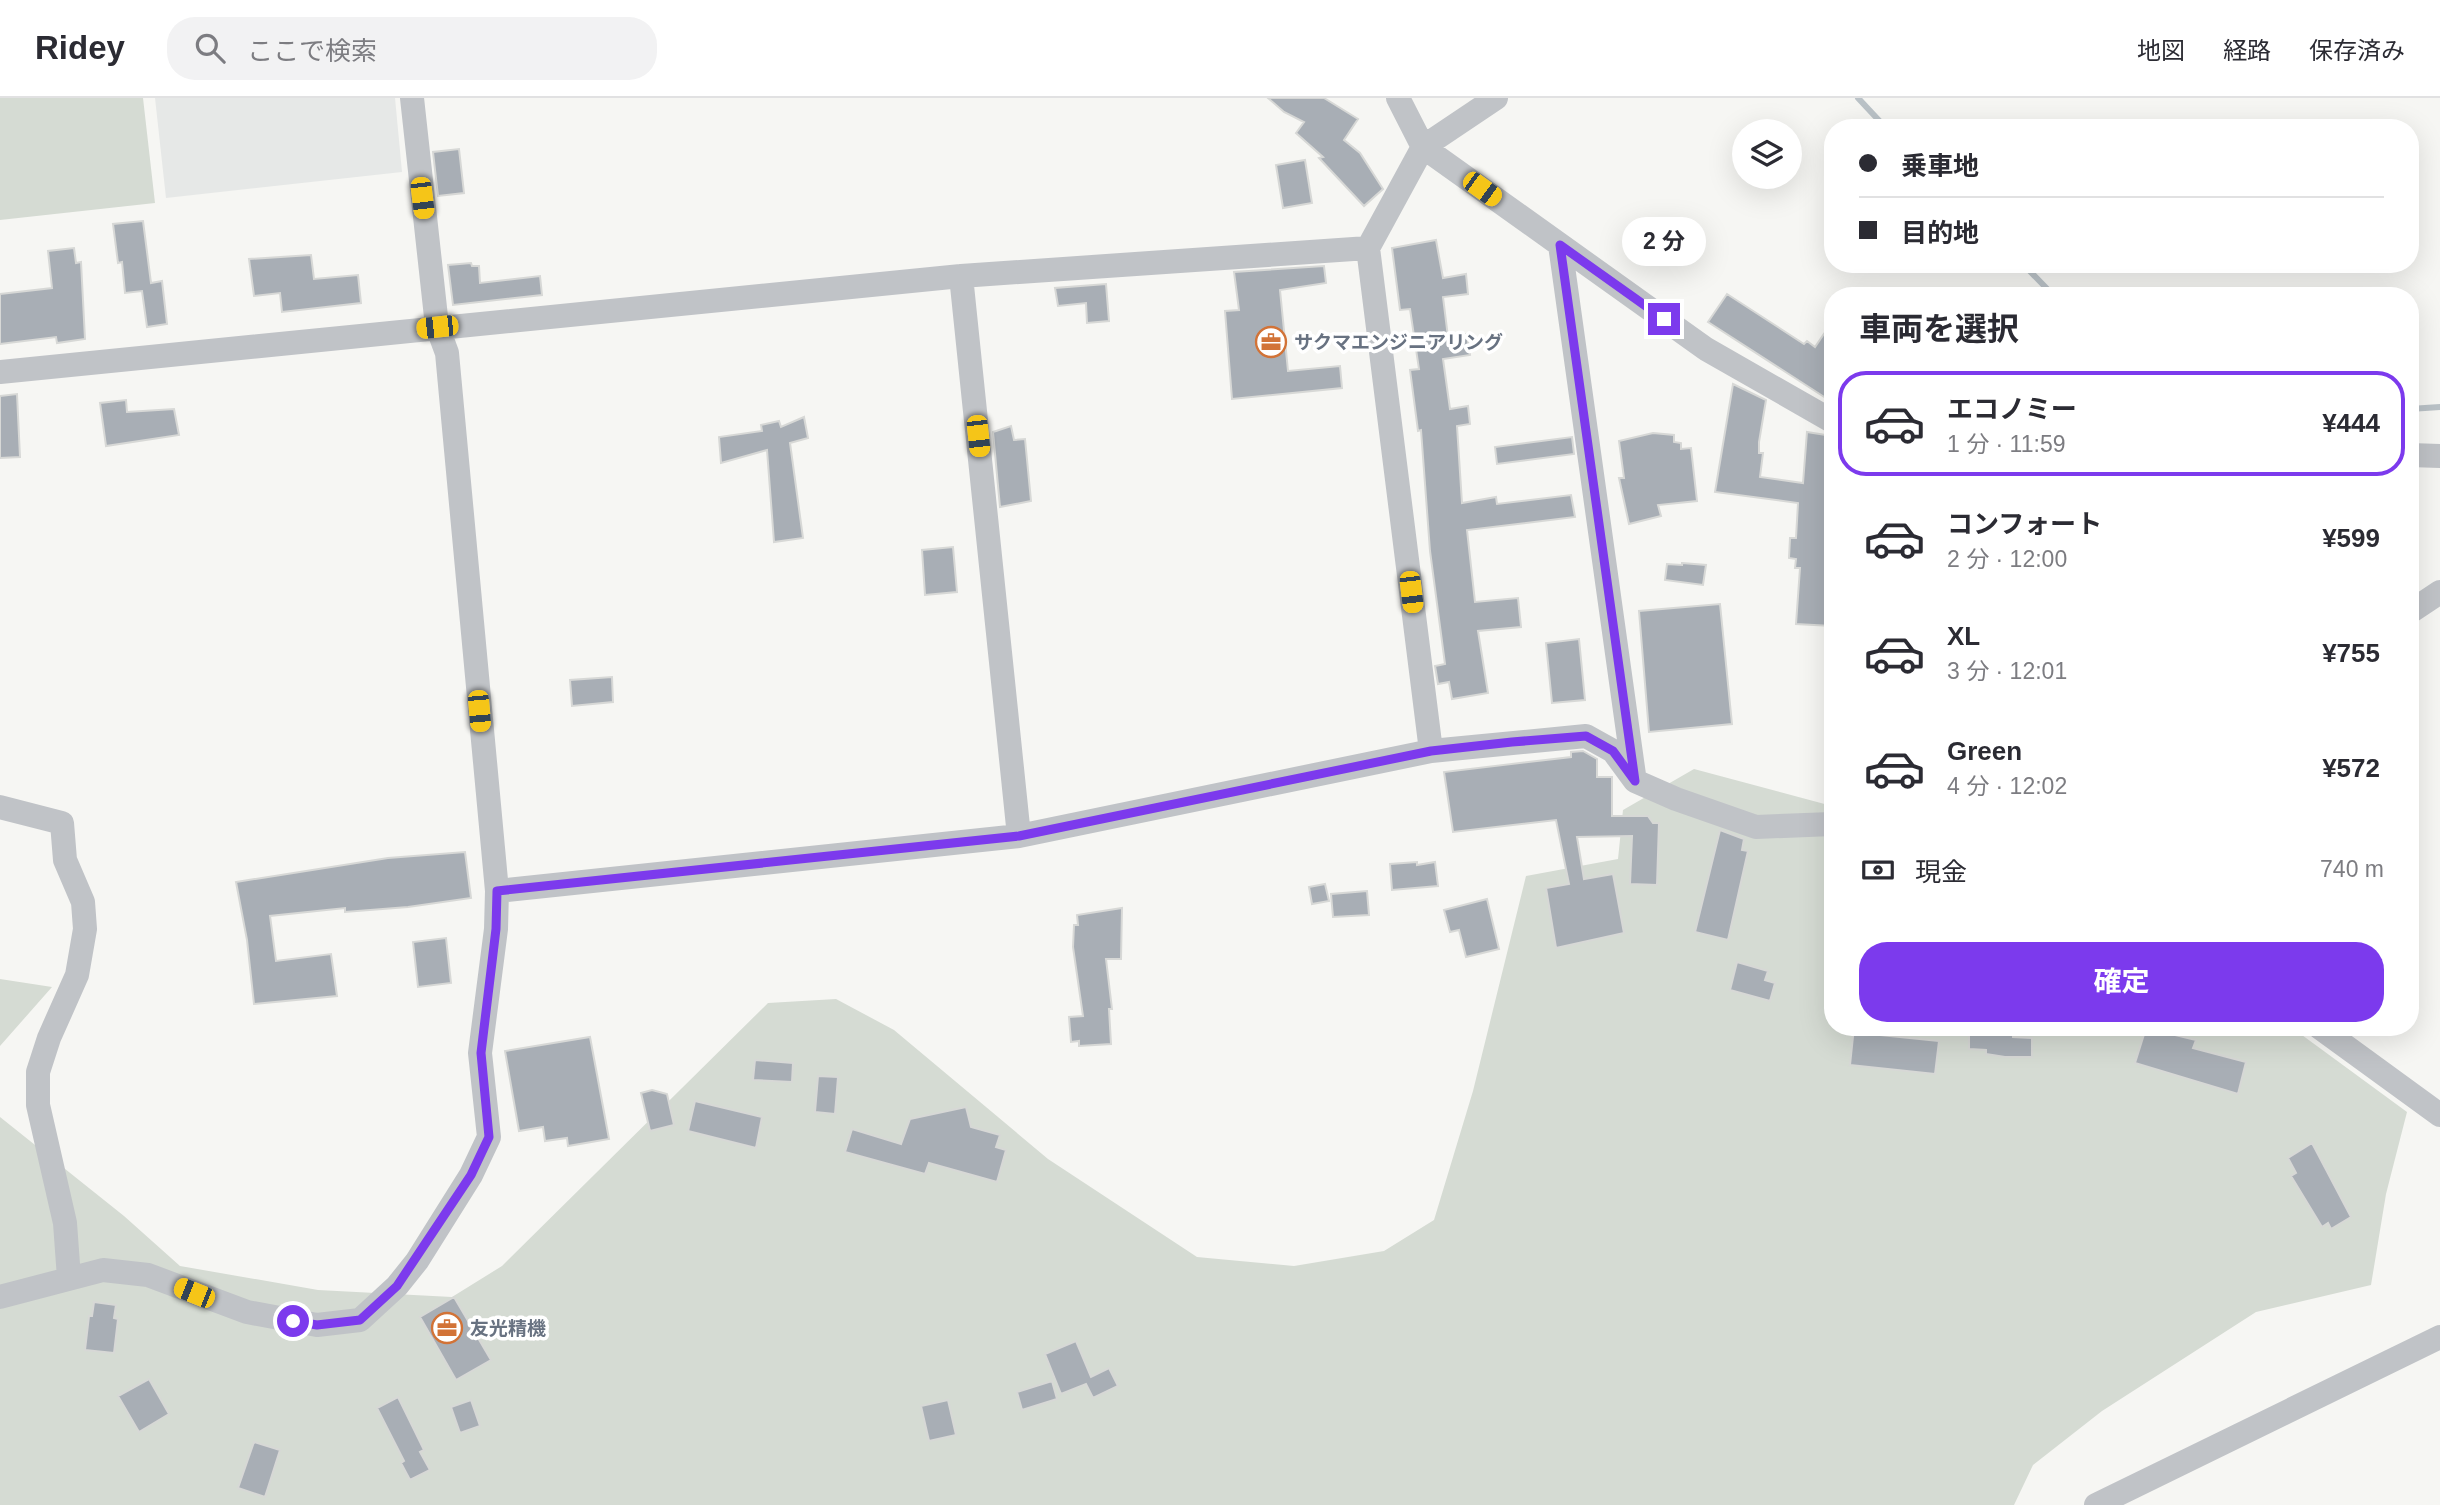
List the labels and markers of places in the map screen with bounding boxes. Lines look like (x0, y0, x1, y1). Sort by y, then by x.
office icon: サクマエンジニアリング (1254, 325, 1288, 359)
place label: サクマエンジニアリング (1294, 332, 1503, 353)
office icon: 友光精機 (430, 1311, 464, 1345)
place label: 友光精機 (470, 1318, 546, 1339)

